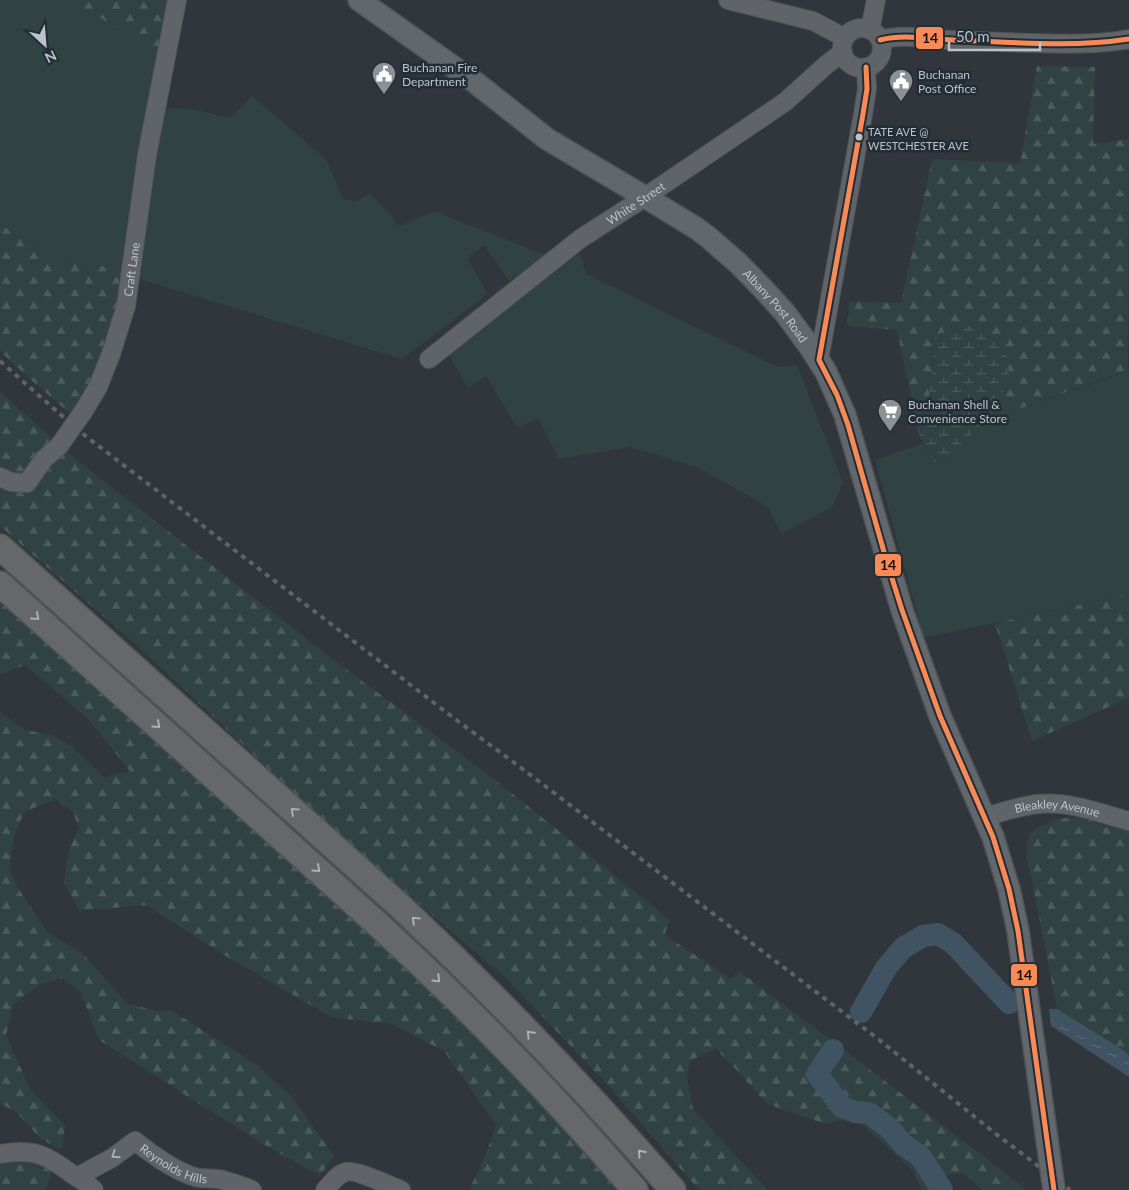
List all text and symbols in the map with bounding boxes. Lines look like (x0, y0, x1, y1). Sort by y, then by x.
north arrow (20, 20, 70, 70)
scale bar (949, 20, 1040, 52)
line badge: 14 (915, 26, 944, 50)
text: 50 m (956, 27, 990, 45)
text: 14 (922, 29, 938, 46)
text: N (42, 47, 59, 67)
place label: Buchanan Fire Department (402, 60, 477, 89)
public building icon: Buchanan Fire Department (371, 61, 397, 95)
place label: Buchanan Post Office (918, 67, 976, 96)
public building icon: Buchanan Post Office (888, 68, 914, 102)
place label: TATE AVE @ WESTCHESTER AVE (868, 125, 969, 152)
marker: TATE AVE @ WESTCHESTER AVE (854, 132, 864, 142)
street label: White Street (603, 178, 668, 228)
street label: Craft Lane (120, 241, 142, 297)
street label: Albany Post Road (740, 266, 811, 345)
place label: Buchanan Shell & Convenience Store (908, 397, 1007, 426)
supermarket icon: Buchanan Shell & Convenience Store (877, 398, 903, 432)
line badge: 14 (874, 553, 902, 577)
text: 14 (880, 556, 896, 573)
one-way arrow (31, 611, 40, 620)
one-way arrow (152, 720, 161, 729)
street label: Bleakley Avenue (1013, 796, 1102, 820)
one-way arrow (290, 808, 299, 817)
one-way arrow (311, 863, 320, 872)
one-way arrow (411, 917, 420, 926)
line badge: 14 (1010, 963, 1038, 987)
text: 14 (1016, 966, 1032, 983)
one-way arrow (431, 973, 440, 982)
one-way arrow (527, 1031, 536, 1040)
street label: Reynolds Hills (137, 1140, 207, 1186)
one-way arrow (111, 1149, 121, 1158)
one-way arrow (638, 1150, 647, 1159)

